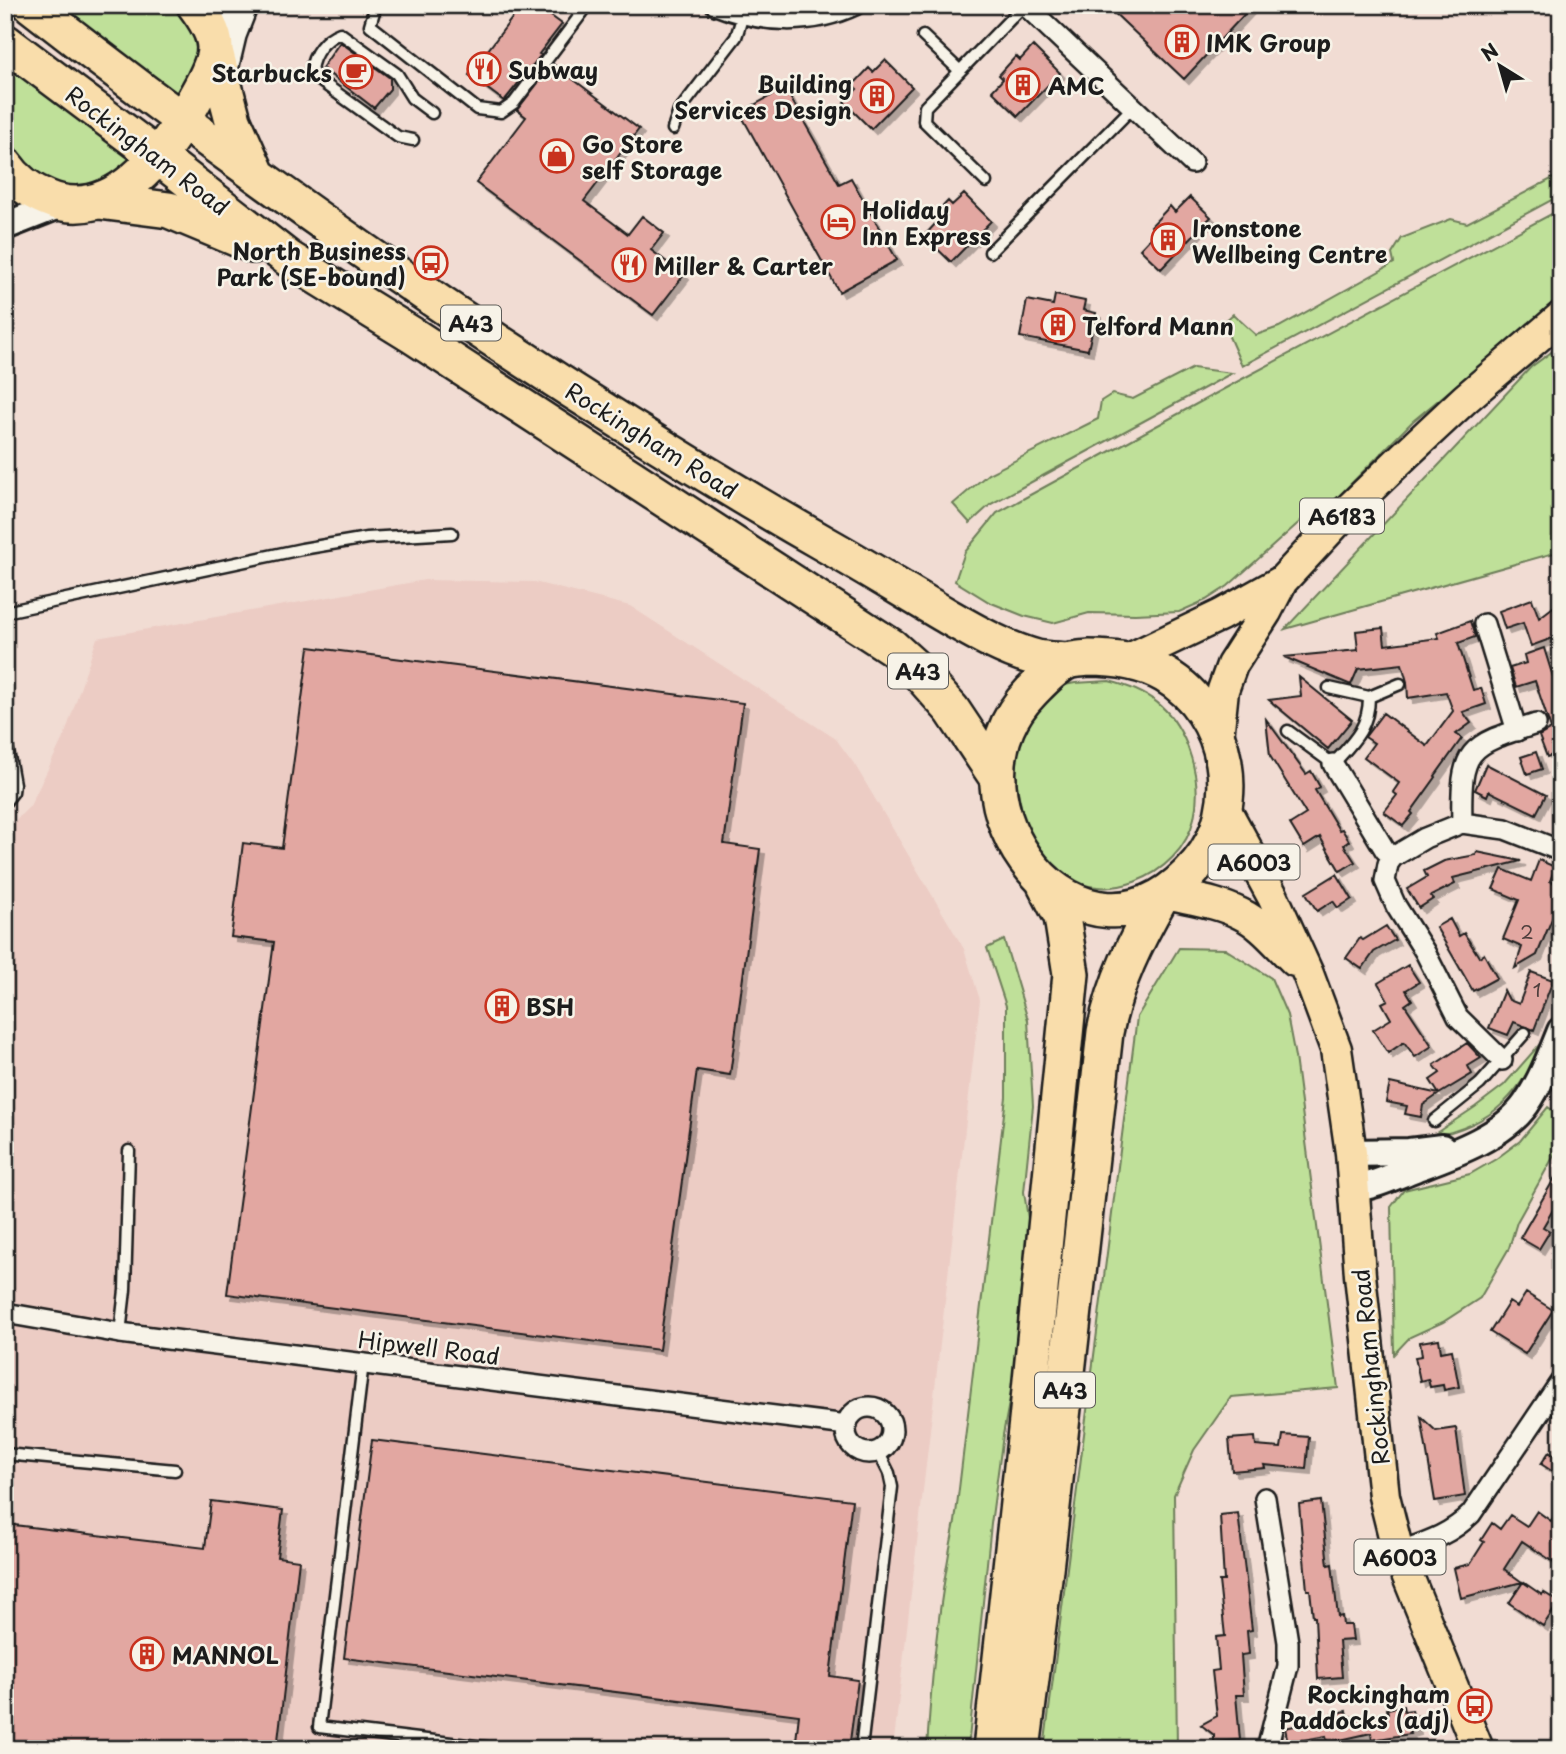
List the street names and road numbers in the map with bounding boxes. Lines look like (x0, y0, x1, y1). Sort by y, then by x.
street label: Rockingham Road (59, 77, 237, 223)
road number: A43 (441, 306, 501, 340)
street label: Rockingham Road (559, 373, 745, 507)
road number: A6183 (1300, 498, 1384, 534)
road number: A43 (888, 654, 948, 688)
road number: A6003 (1208, 844, 1300, 880)
street label: Rockingham Road (1342, 1267, 1398, 1467)
street label: Hipwell Road (356, 1321, 502, 1373)
road number: A43 (1035, 1372, 1095, 1408)
road number: A6003 (1354, 1540, 1446, 1574)

